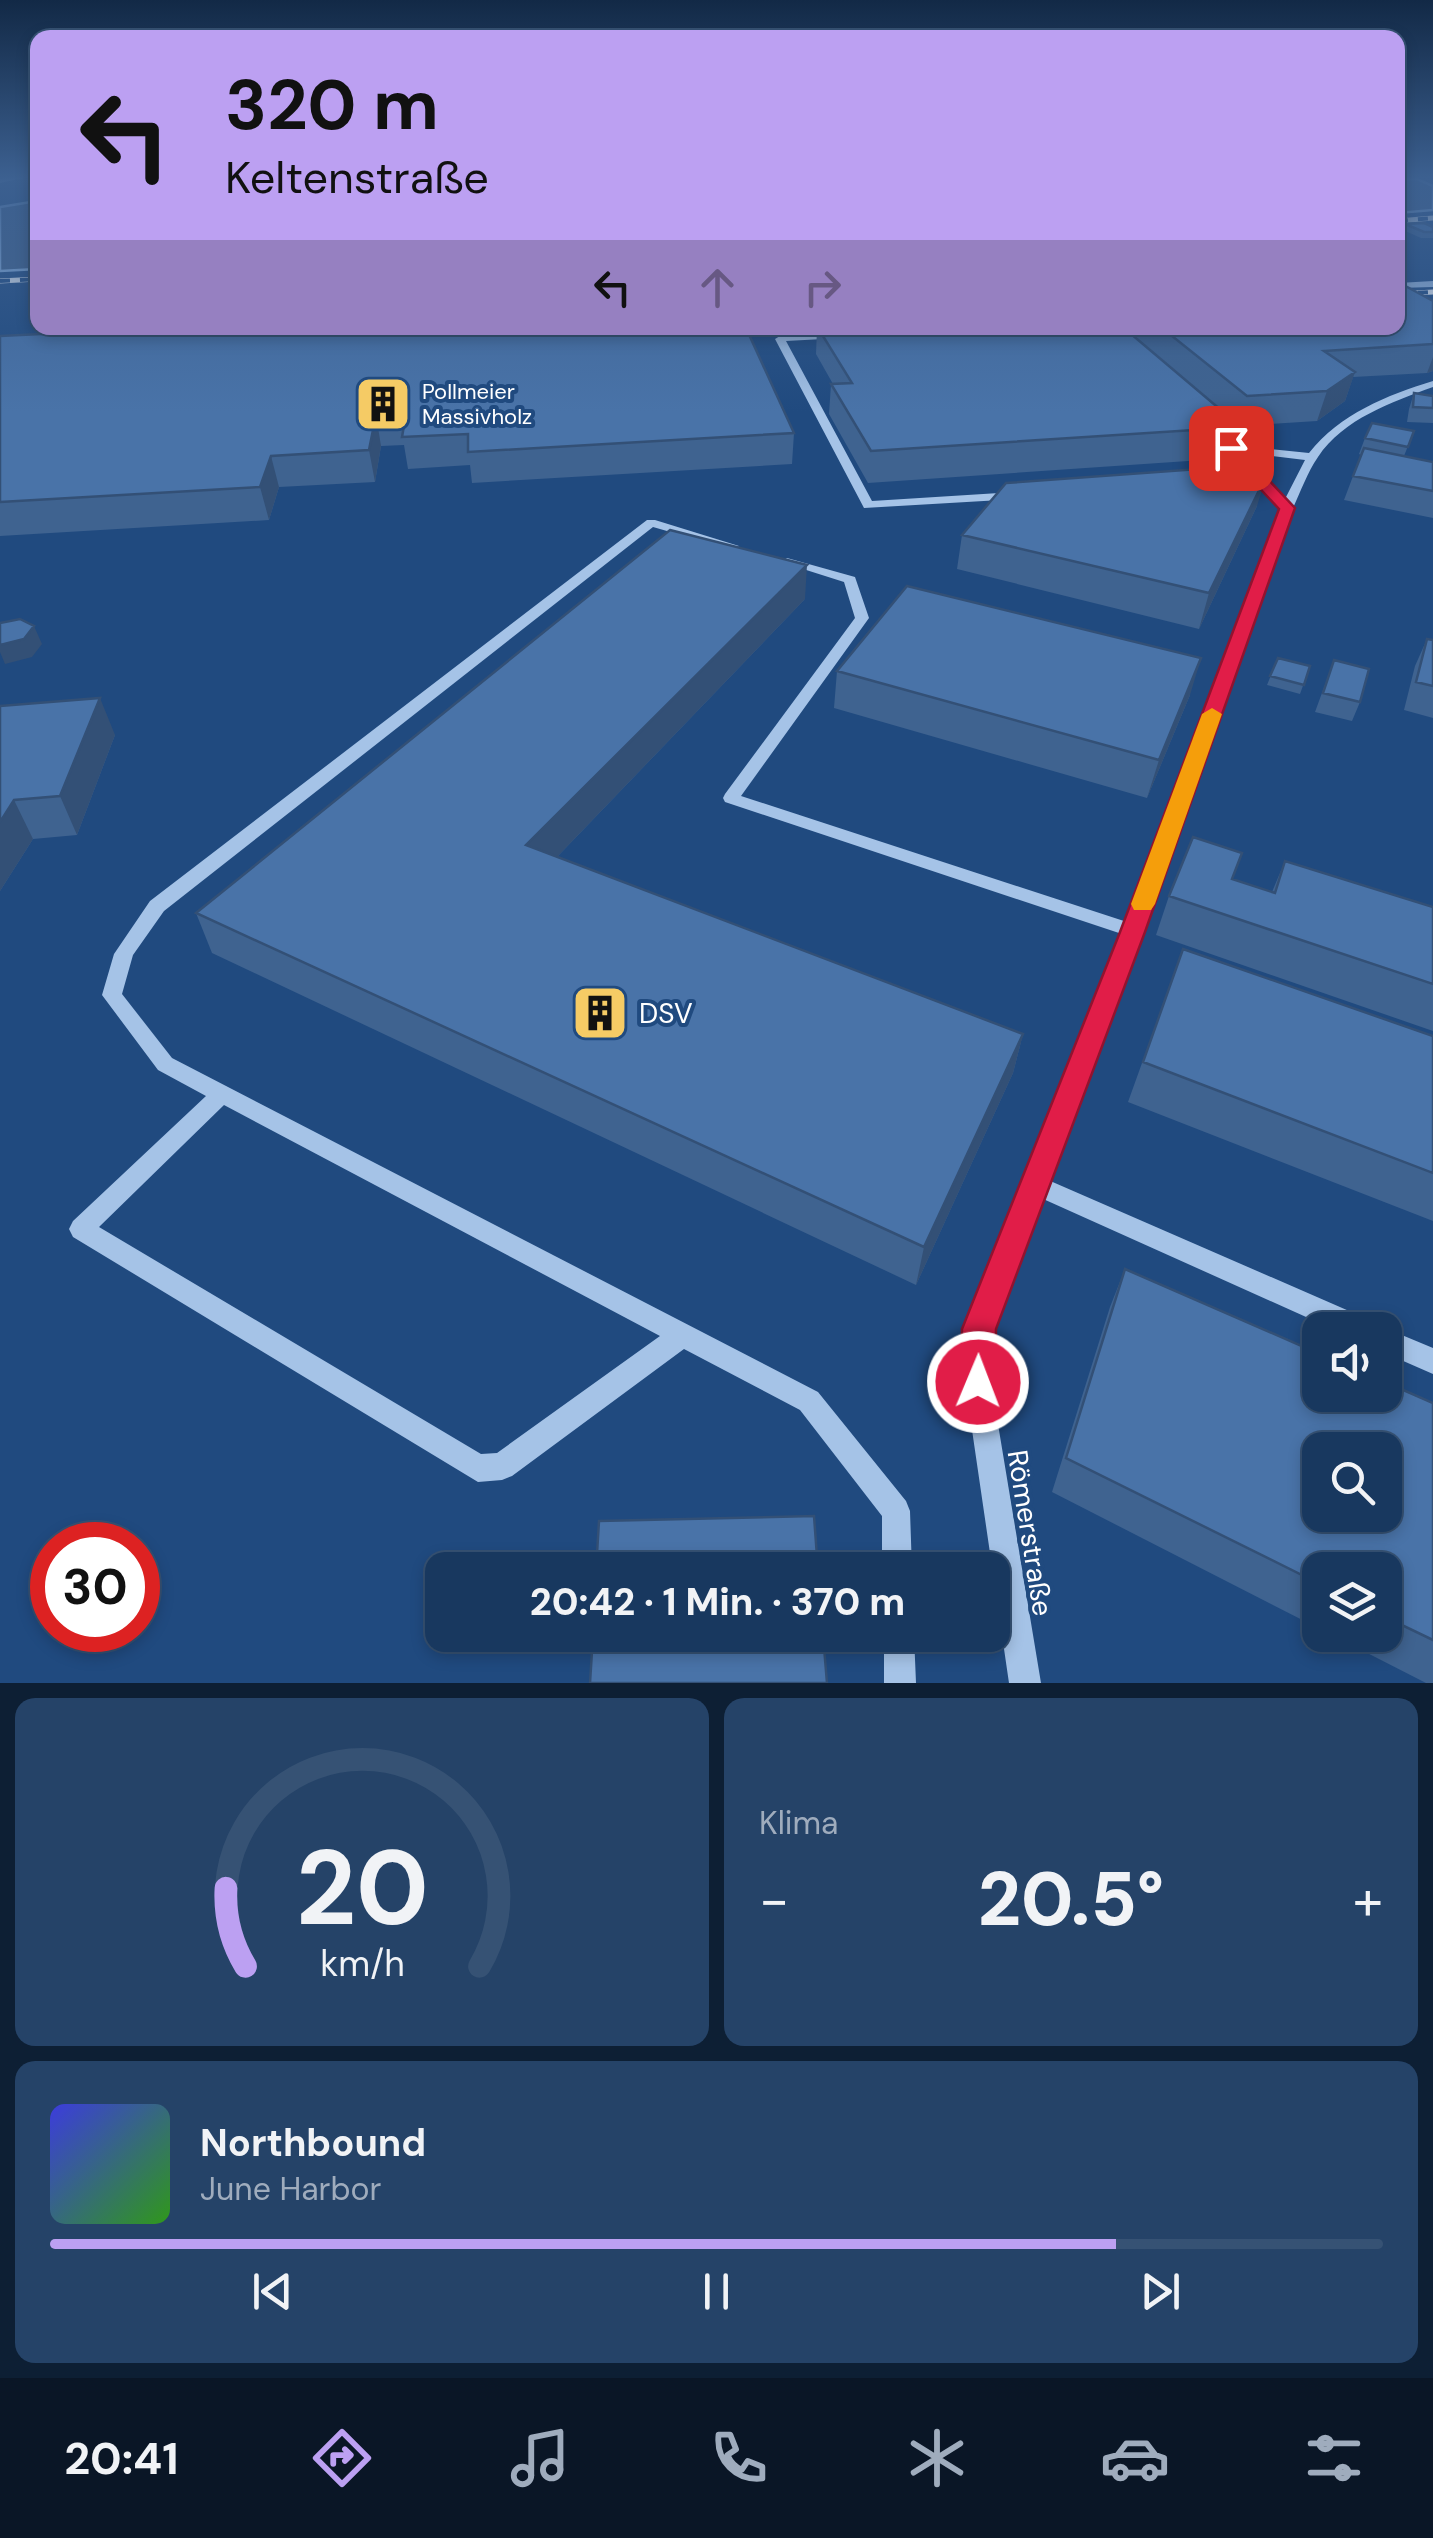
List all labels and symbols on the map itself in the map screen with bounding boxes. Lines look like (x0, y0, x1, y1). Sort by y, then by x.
building icon: Pollmeier Massivholz (353, 374, 413, 434)
place label: Pollmeier Massivholz (422, 377, 532, 431)
pin (1189, 406, 1274, 491)
building icon: DSV (570, 983, 630, 1043)
place label: DSV (639, 995, 693, 1032)
position arrow (926, 1330, 1030, 1434)
street label: Römerstraße (999, 1447, 1061, 1619)
speed limit sign: 30 (30, 1522, 160, 1652)

